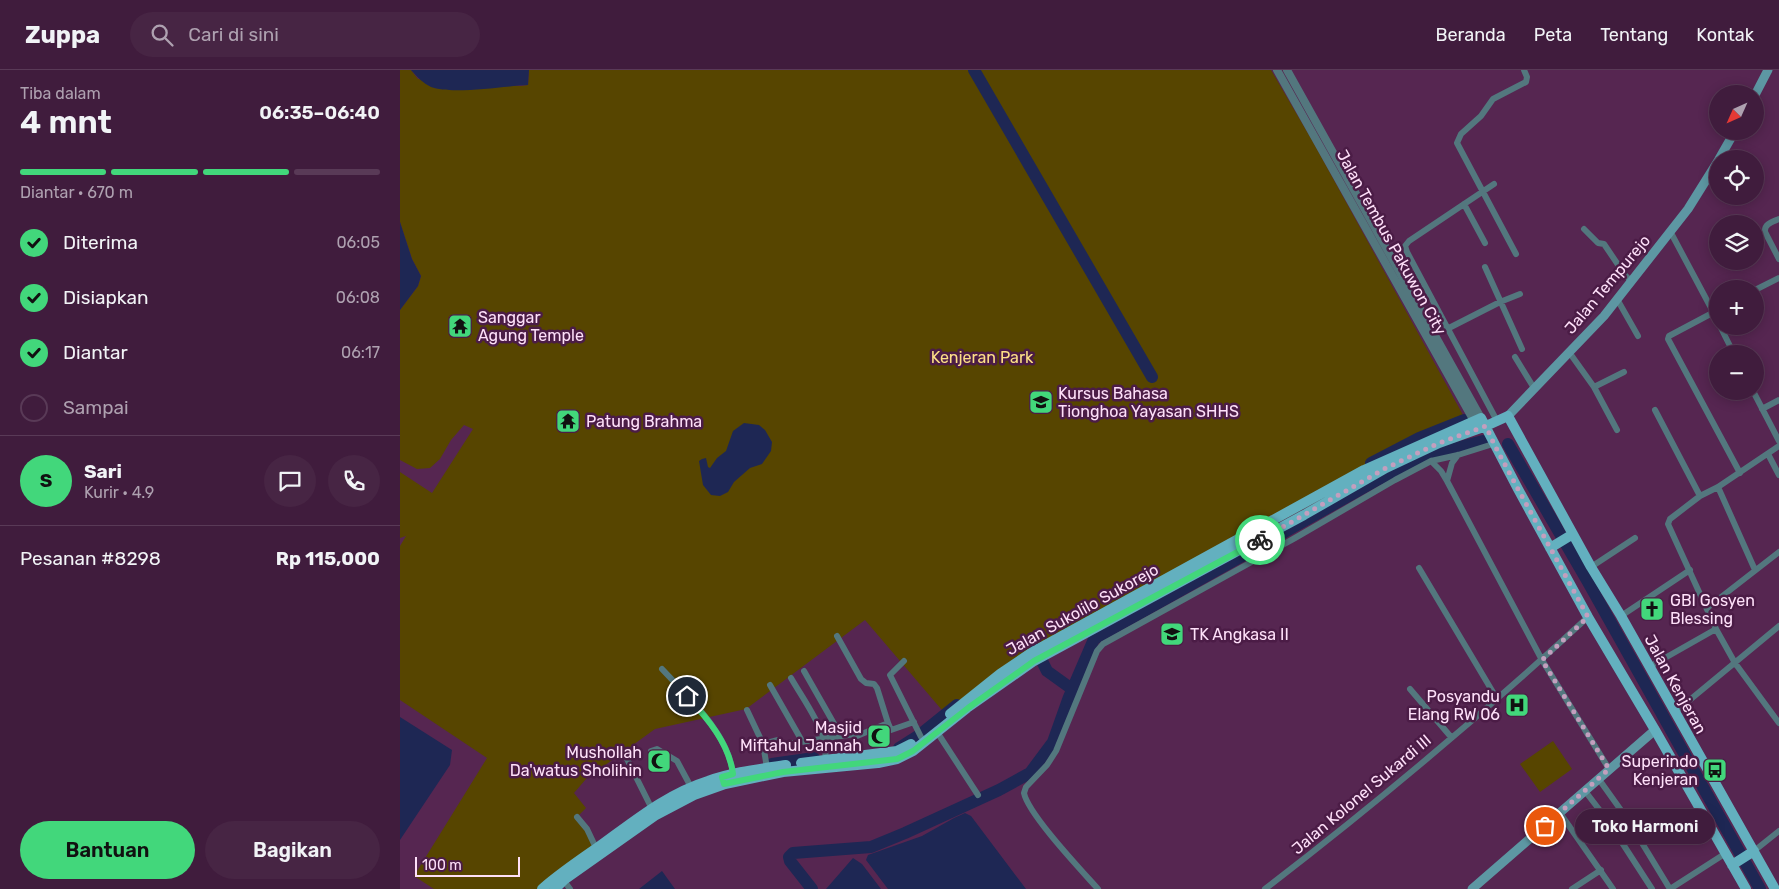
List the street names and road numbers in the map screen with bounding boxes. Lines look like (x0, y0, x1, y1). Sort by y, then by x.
street label: Jalan Tembus Pakuwon City (1333, 146, 1451, 338)
street label: Jalan Tempurejo (1561, 231, 1654, 338)
street label: Jalan Sukolilo Sukorejo (1003, 560, 1162, 659)
street label: Jalan Kenjeran (1640, 631, 1711, 737)
street label: Jalan Kolonel Sukardi III (1288, 731, 1435, 858)

